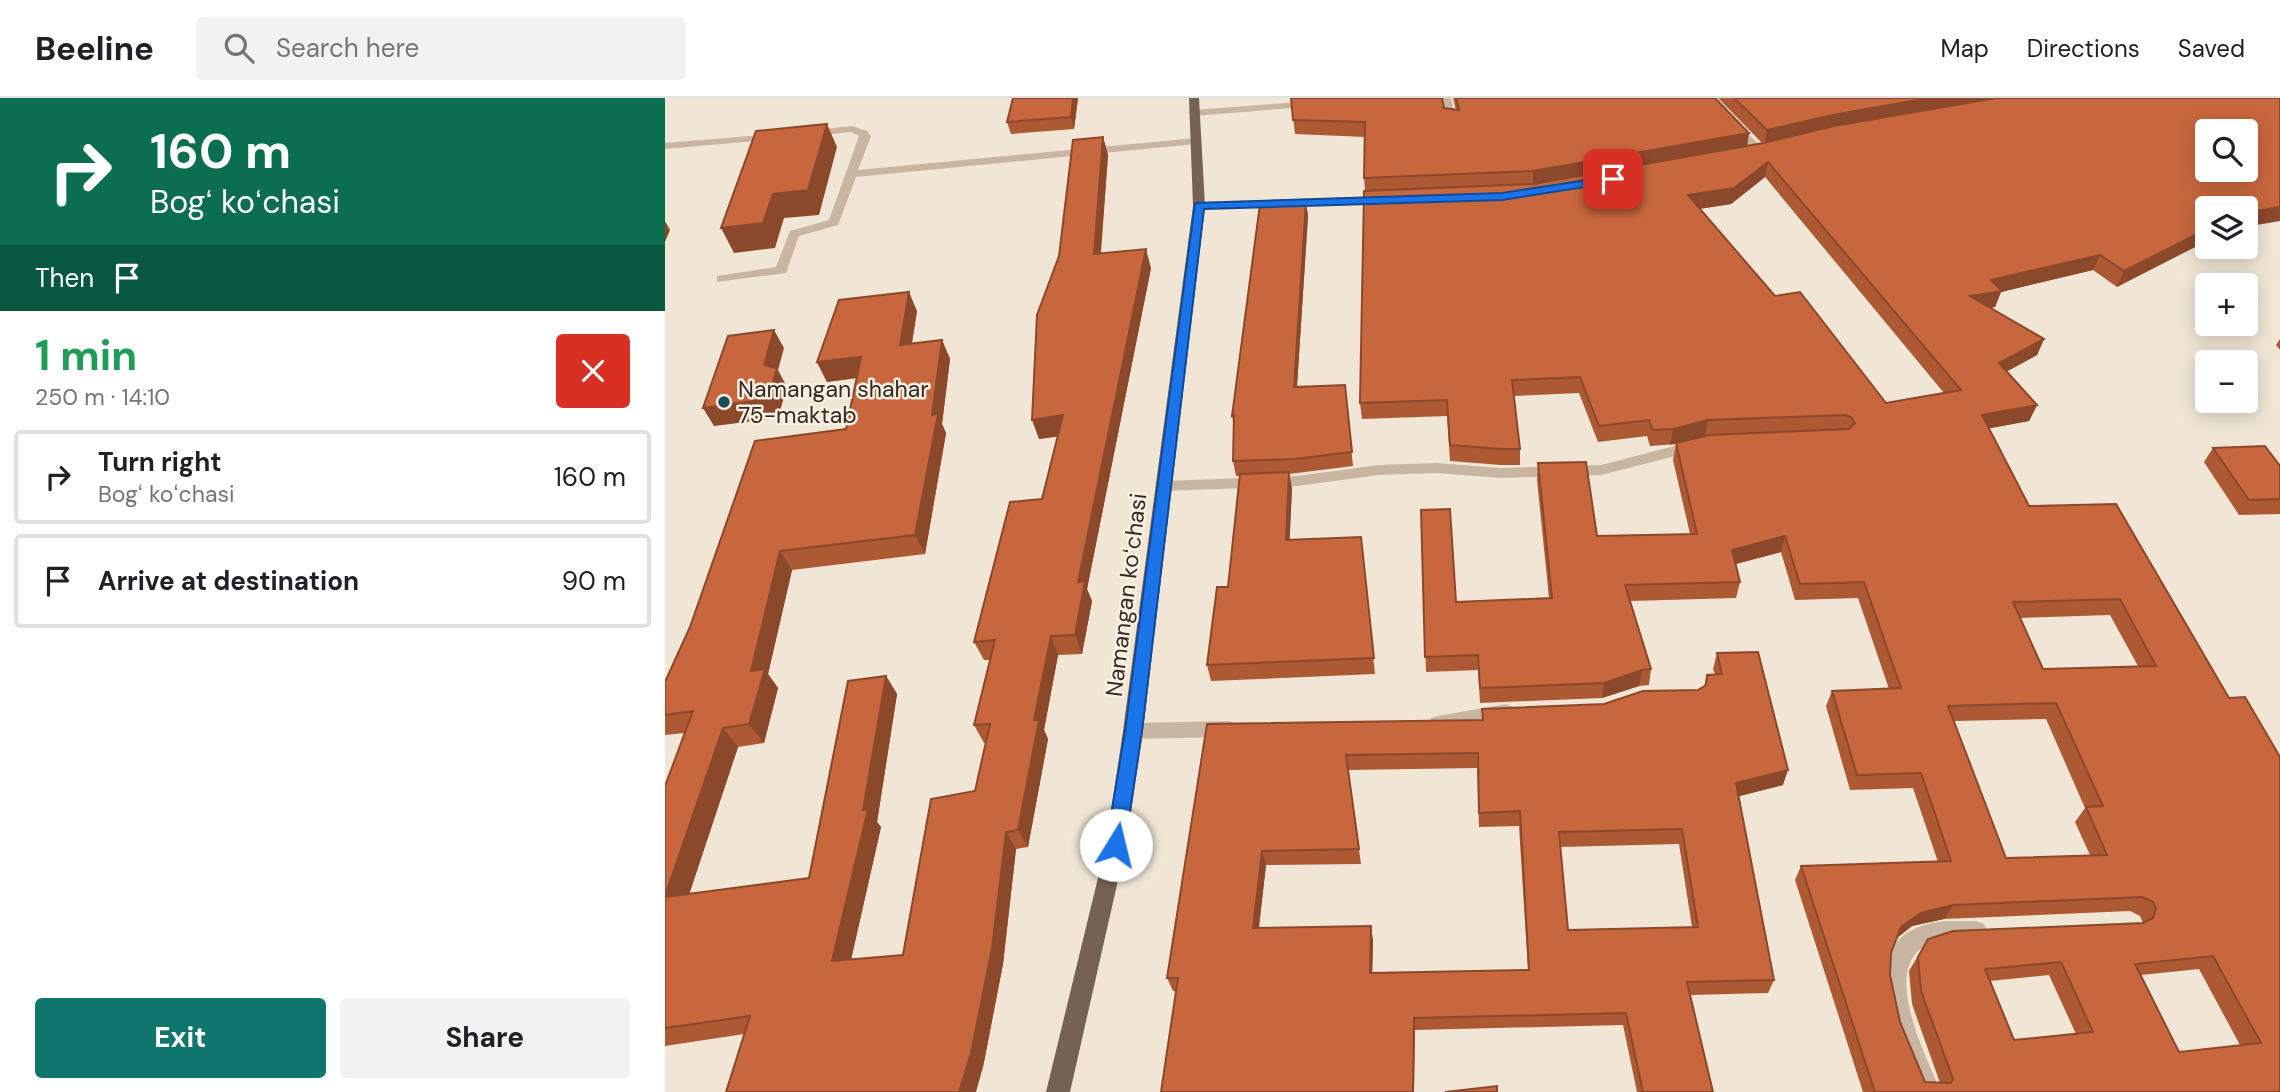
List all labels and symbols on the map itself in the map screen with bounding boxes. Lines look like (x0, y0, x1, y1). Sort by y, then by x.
pin (1583, 149, 1643, 209)
place label: Namangan shahar 75-maktab (738, 374, 929, 430)
marker: Namangan shahar 75-maktab (716, 394, 732, 410)
street label: Namangan koʻchasi (1099, 492, 1153, 698)
position arrow (1079, 808, 1153, 882)

